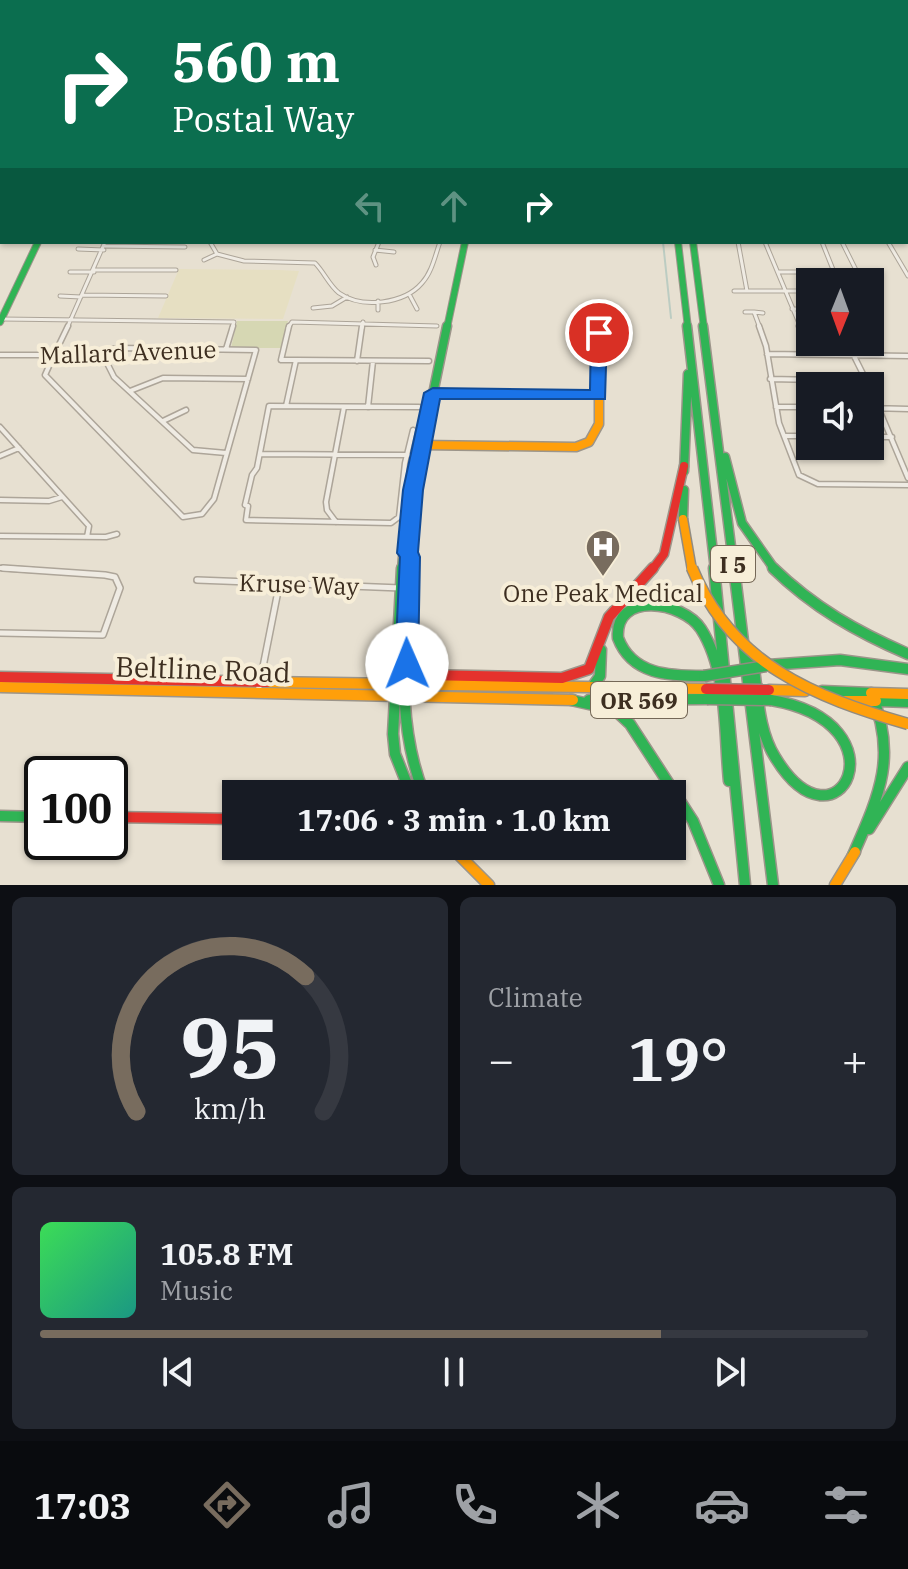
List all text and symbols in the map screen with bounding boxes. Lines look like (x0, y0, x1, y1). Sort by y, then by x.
text: 560 m (172, 25, 340, 97)
icon: right (40, 32, 144, 136)
text: Postal Way (172, 95, 354, 142)
icon: left (348, 184, 392, 228)
icon: ahead (432, 184, 476, 228)
icon: right (516, 184, 560, 228)
north arrow (796, 268, 884, 356)
map controls (796, 268, 884, 460)
pin (565, 299, 633, 367)
icon: arrive (577, 311, 621, 355)
street label: Mallard Avenue (39, 333, 217, 371)
button: sound (796, 372, 884, 460)
hospital icon: One Peak Medical (584, 528, 622, 578)
road number: I 5 (711, 546, 755, 582)
street label: Kruse Way (238, 566, 360, 602)
place label: One Peak Medical (503, 577, 703, 609)
position arrow (365, 622, 449, 706)
street label: Beltline Road (115, 647, 291, 691)
road number: OR 569 (591, 682, 687, 718)
speed limit sign: 100 (24, 756, 128, 860)
text: 17:06 · 3 min · 1.0 km (297, 800, 611, 839)
text: Climate (488, 980, 583, 1014)
text: 95 (180, 993, 280, 1101)
text: 19° (628, 1019, 728, 1098)
text: − (488, 1031, 514, 1088)
text: + (842, 1031, 868, 1088)
text: km/h (194, 1090, 266, 1127)
text: 105.8 FM (160, 1234, 293, 1273)
text: Music (160, 1273, 233, 1307)
icon: previous (156, 1350, 200, 1394)
icon: pause (432, 1350, 476, 1394)
icon: next (708, 1350, 752, 1394)
icon: directions (199, 1477, 255, 1533)
icon: music (323, 1477, 379, 1533)
icon: phone (447, 1477, 503, 1533)
icon: climate (570, 1477, 626, 1533)
icon: car (694, 1477, 750, 1533)
icon: filters (818, 1477, 874, 1533)
text: 17:03 (34, 1482, 131, 1529)

